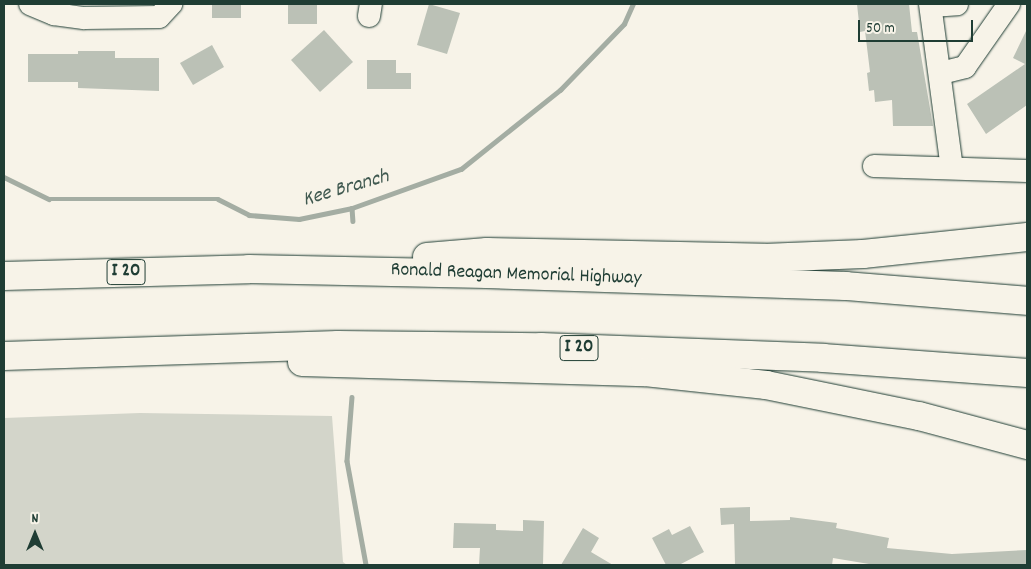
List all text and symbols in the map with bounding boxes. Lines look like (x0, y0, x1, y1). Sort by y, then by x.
scale bar (861, 10, 976, 42)
text: 50 m (866, 18, 895, 40)
water label: Kee Branch (300, 165, 392, 213)
road number: I 20 (106, 256, 146, 288)
street label: Ronald Reagan Memorial Highway (390, 259, 642, 291)
road number: I 20 (559, 332, 599, 364)
north arrow (10, 509, 60, 559)
text: N (32, 509, 38, 529)

